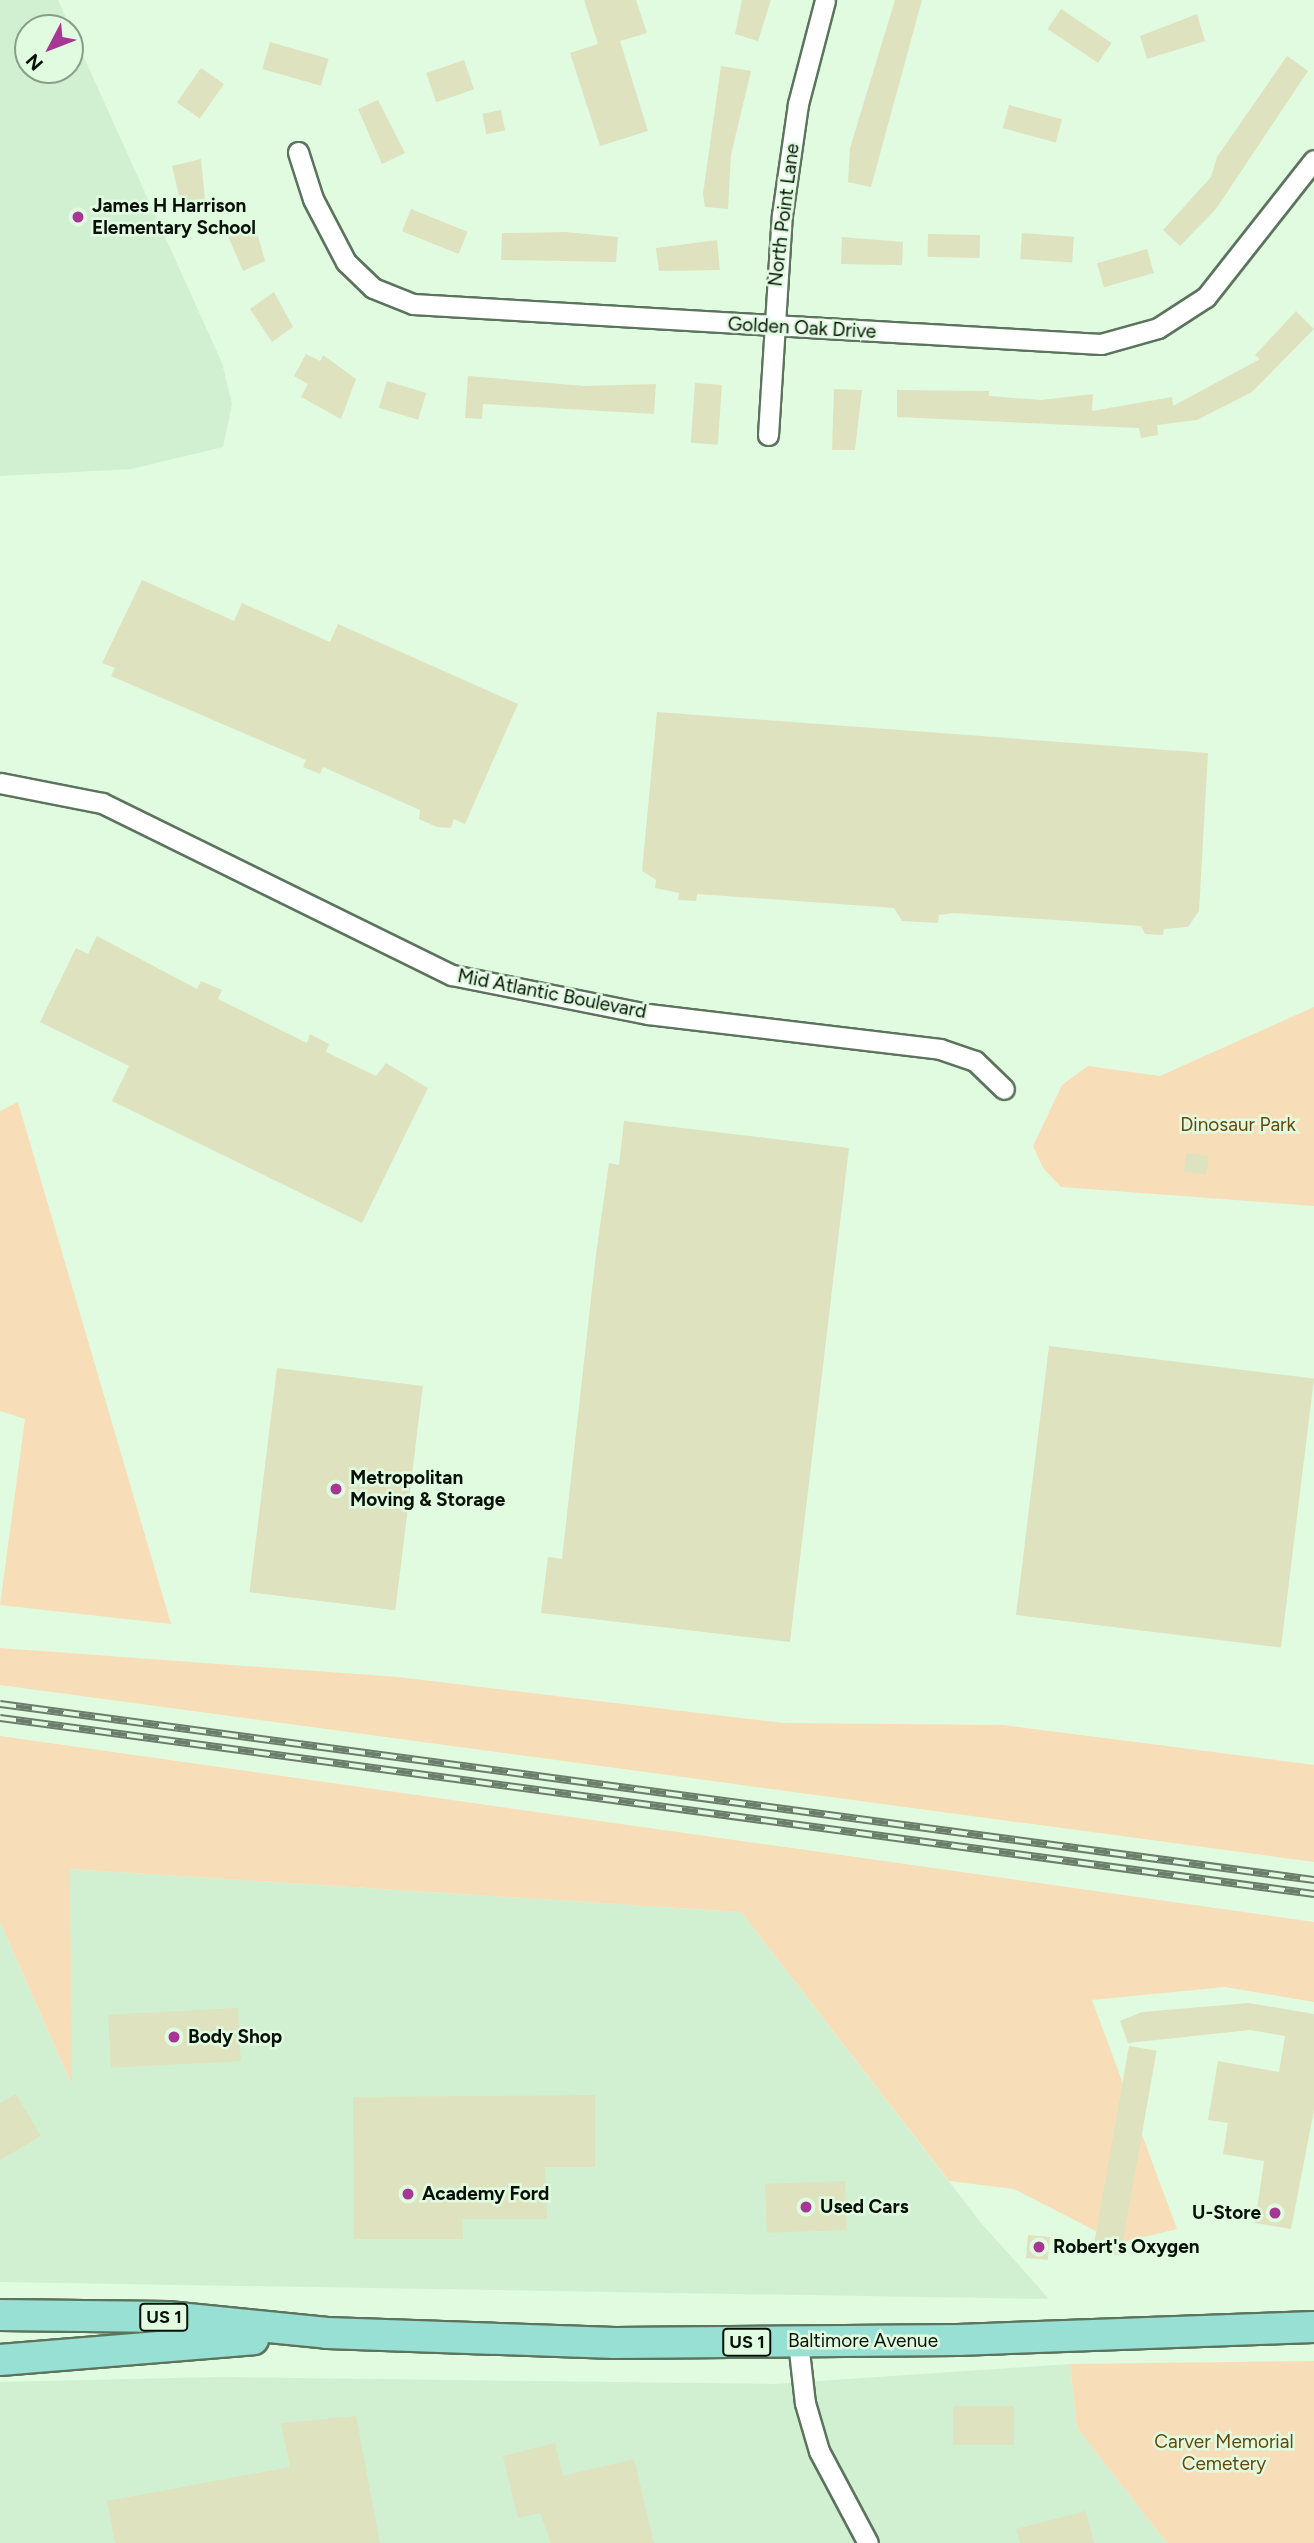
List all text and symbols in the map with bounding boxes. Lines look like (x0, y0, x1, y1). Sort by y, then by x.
north arrow (14, 14, 84, 84)
text: N (21, 49, 48, 75)
street label: North Point Lane (764, 142, 804, 288)
place label: James H Harrison Elementary School (92, 195, 256, 239)
marker: James H Harrison Elementary School (70, 209, 86, 225)
street label: Golden Oak Drive (727, 313, 877, 343)
street label: Mid Atlantic Boulevard (456, 965, 648, 1023)
park label: Dinosaur Park (1180, 1114, 1296, 1136)
place label: Metropolitan Moving & Storage (350, 1467, 505, 1511)
marker: Metropolitan Moving & Storage (328, 1481, 344, 1497)
place label: Body Shop (188, 2026, 282, 2048)
marker: Body Shop (166, 2029, 182, 2045)
place label: Academy Ford (422, 2183, 549, 2205)
marker: Academy Ford (400, 2186, 416, 2202)
place label: Used Cars (820, 2196, 909, 2218)
marker: Used Cars (798, 2199, 814, 2215)
place label: U-Store (1192, 2202, 1261, 2224)
marker: U-Store (1267, 2205, 1283, 2221)
place label: Robert's Oxygen (1053, 2236, 1200, 2258)
marker: Robert's Oxygen (1031, 2239, 1047, 2255)
road number: US 1 (138, 2302, 190, 2332)
road number: US 1 (721, 2328, 773, 2356)
street label: Baltimore Avenue (788, 2330, 938, 2352)
park label: Carver Memorial Cemetery (1154, 2431, 1294, 2475)

